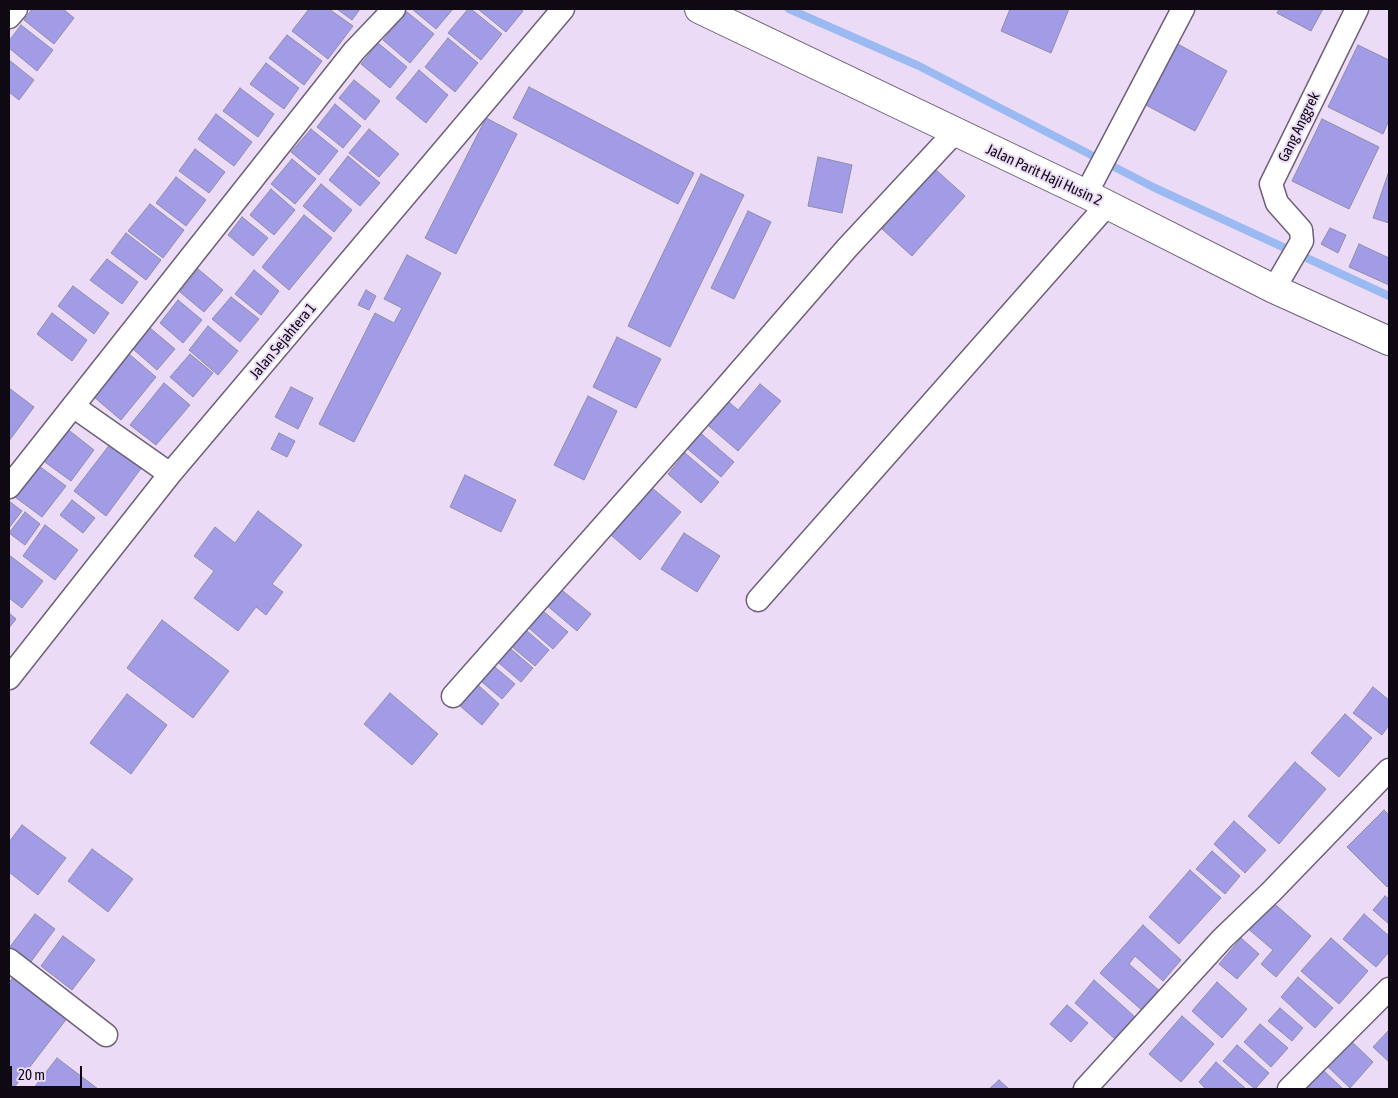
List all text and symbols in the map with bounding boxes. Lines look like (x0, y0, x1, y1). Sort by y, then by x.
street label: Gang Anggrek (1274, 89, 1324, 165)
street label: Jalan Parit Haji Husin 2 (983, 140, 1105, 210)
street label: Jalan Sejahtera 1 (246, 299, 320, 383)
scale bar (12, 1056, 85, 1088)
text: 20 m (18, 1066, 45, 1083)

